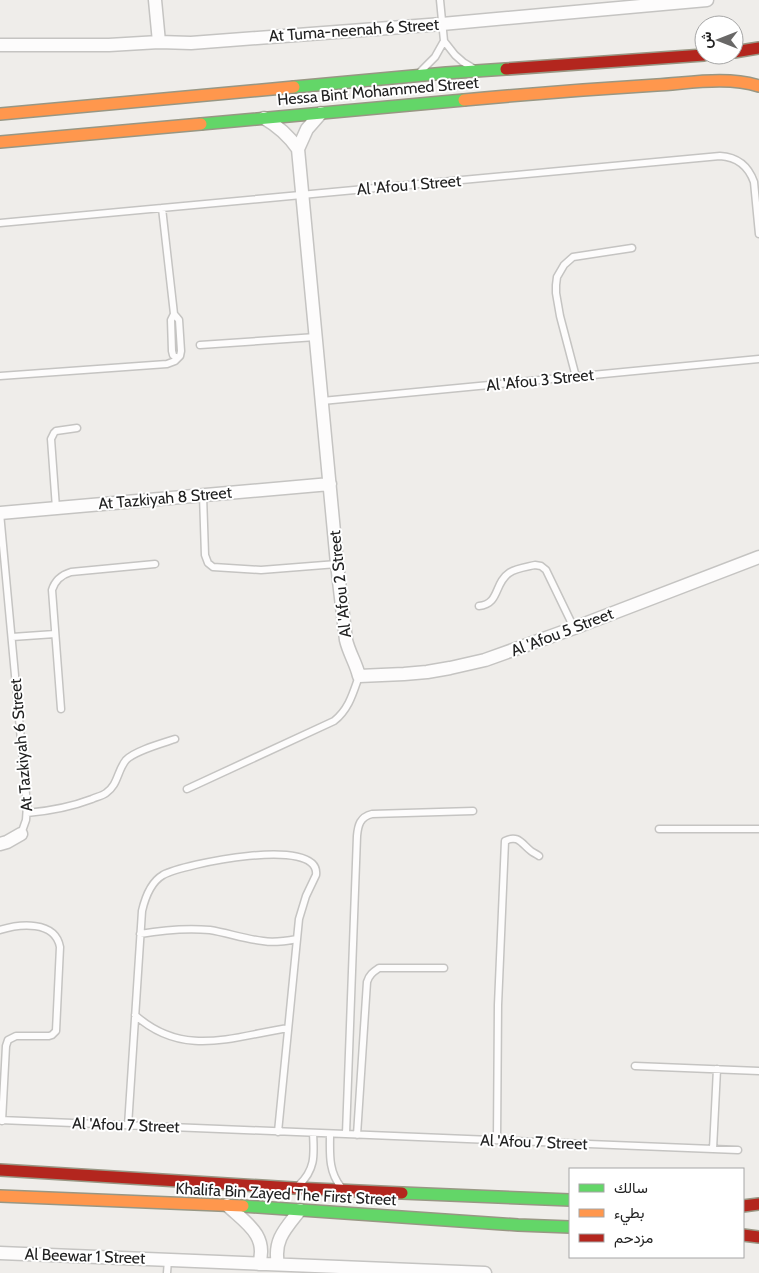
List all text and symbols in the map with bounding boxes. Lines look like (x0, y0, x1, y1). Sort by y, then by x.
street label: At Tuma-neenah 6 Street (268, 15, 440, 45)
north arrow (694, 15, 744, 65)
text: ش (697, 31, 715, 48)
street label: Hessa Bint Mohammed Street (276, 73, 480, 109)
street label: Al 'Afou 1 Street (356, 171, 463, 199)
street label: Al 'Afou 3 Street (485, 365, 595, 395)
street label: At Tazkiyah 8 Street (97, 483, 233, 513)
street label: Al 'Afou 2 Street (325, 529, 355, 639)
street label: Al 'Afou 5 Street (508, 604, 616, 660)
street label: At Tazkiyah 6 Street (6, 677, 36, 812)
street label: Al 'Afou 7 Street (72, 1114, 181, 1136)
street label: Al 'Afou 7 Street (480, 1131, 589, 1153)
legend (569, 1168, 744, 1258)
street label: Khalifa Bin Zayed The First Street (175, 1179, 398, 1209)
text: سالك (614, 1179, 648, 1197)
text: بطيء (614, 1204, 644, 1226)
text: مزدحم (614, 1229, 653, 1248)
street label: Al Beewar 1 Street (24, 1244, 146, 1268)

